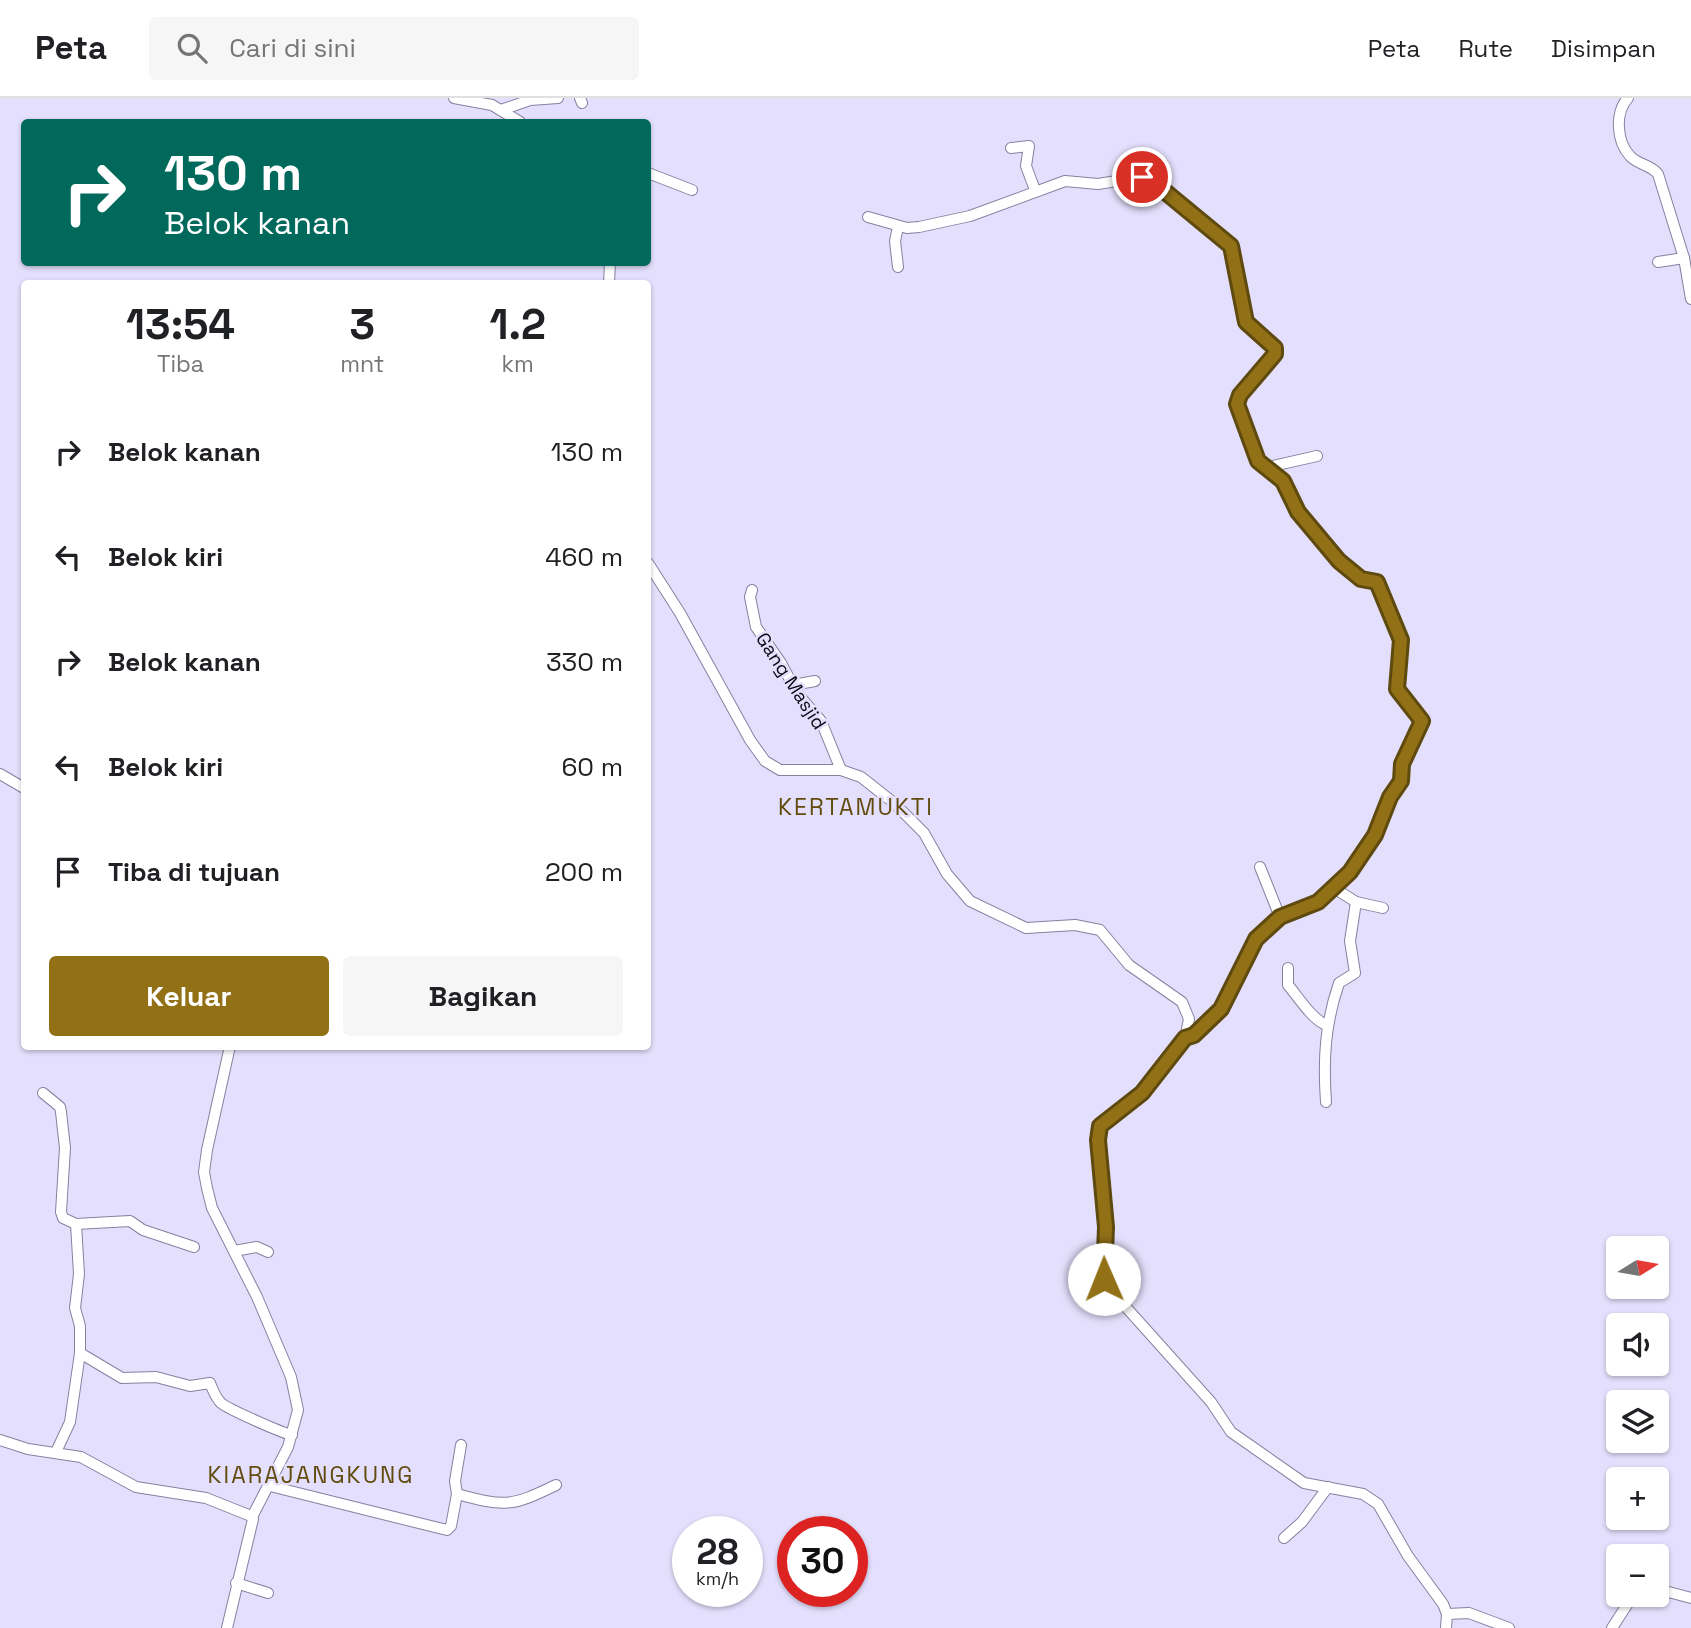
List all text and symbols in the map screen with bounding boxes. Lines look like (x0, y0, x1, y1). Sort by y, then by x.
search box (149, 17, 639, 80)
text: Peta (35, 27, 107, 69)
icon: search (173, 29, 211, 67)
text: Cari di sini (229, 31, 356, 65)
text: Peta (1368, 33, 1420, 64)
text: Rute (1458, 33, 1513, 64)
text: Disimpan (1551, 33, 1656, 64)
text: 130 m (164, 142, 302, 204)
icon: right (49, 147, 140, 238)
pin (1112, 147, 1172, 207)
icon: arrive (1123, 158, 1161, 196)
text: Belok kanan (164, 203, 350, 243)
text: 13:54 (126, 298, 235, 351)
text: 3 (349, 298, 375, 351)
text: 1.2 (489, 298, 546, 351)
text: Tiba (157, 349, 204, 379)
text: mnt (340, 349, 384, 379)
text: km (502, 349, 534, 379)
icon: right (49, 433, 87, 471)
text: Belok kanan (108, 435, 261, 469)
text: 130 m (551, 435, 623, 469)
icon: left (49, 538, 87, 576)
text: Belok kiri (108, 540, 223, 574)
text: 460 m (545, 540, 623, 574)
street label: Gang Masjid (750, 628, 832, 734)
icon: right (49, 643, 87, 681)
text: Belok kanan (108, 645, 261, 679)
text: 330 m (546, 645, 623, 679)
icon: left (49, 748, 87, 786)
text: Belok kiri (108, 750, 223, 784)
text: 60 m (561, 750, 623, 784)
district label: KERTAMUKTI (778, 792, 934, 822)
icon: arrive (49, 853, 87, 891)
text: Tiba di tujuan (108, 855, 280, 889)
text: 200 m (545, 855, 623, 889)
button: Keluar (49, 956, 329, 1036)
button: Bagikan (343, 956, 623, 1036)
north arrow (1606, 1236, 1670, 1298)
map controls (1606, 1236, 1669, 1607)
position arrow (1067, 1242, 1141, 1316)
button: sound (1606, 1313, 1669, 1376)
button: layers (1606, 1390, 1669, 1453)
district label: KIARAJANGKUNG (208, 1460, 414, 1490)
button: + (1606, 1467, 1669, 1530)
speed limit sign: 30 (777, 1516, 868, 1607)
text: 28 (697, 1530, 738, 1574)
button: − (1606, 1544, 1669, 1607)
text: km/h (696, 1567, 739, 1590)

